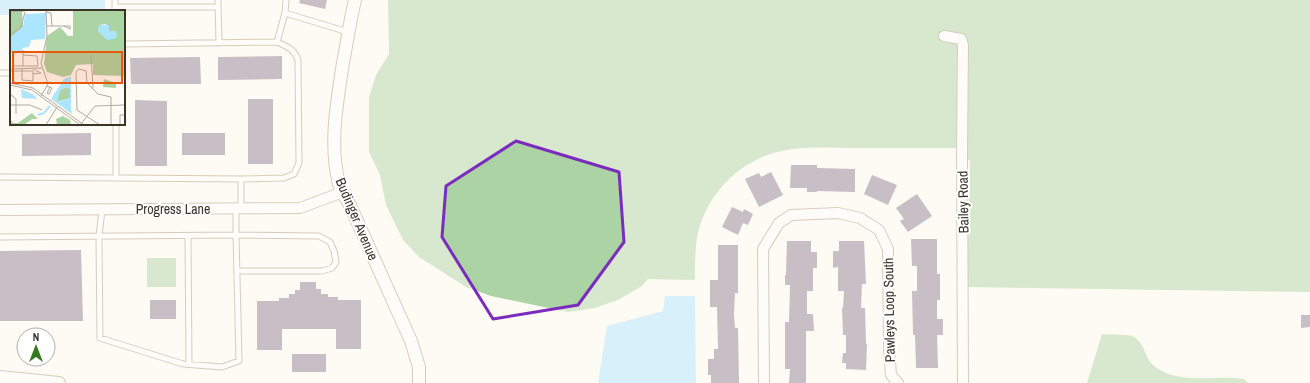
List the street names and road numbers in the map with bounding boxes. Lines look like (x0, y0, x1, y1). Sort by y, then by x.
street label: Bailey Road (953, 171, 973, 233)
street label: Budinger Avenue (332, 175, 382, 263)
street label: Progress Lane (136, 200, 210, 218)
street label: Pawleys Loop South (879, 258, 899, 362)

